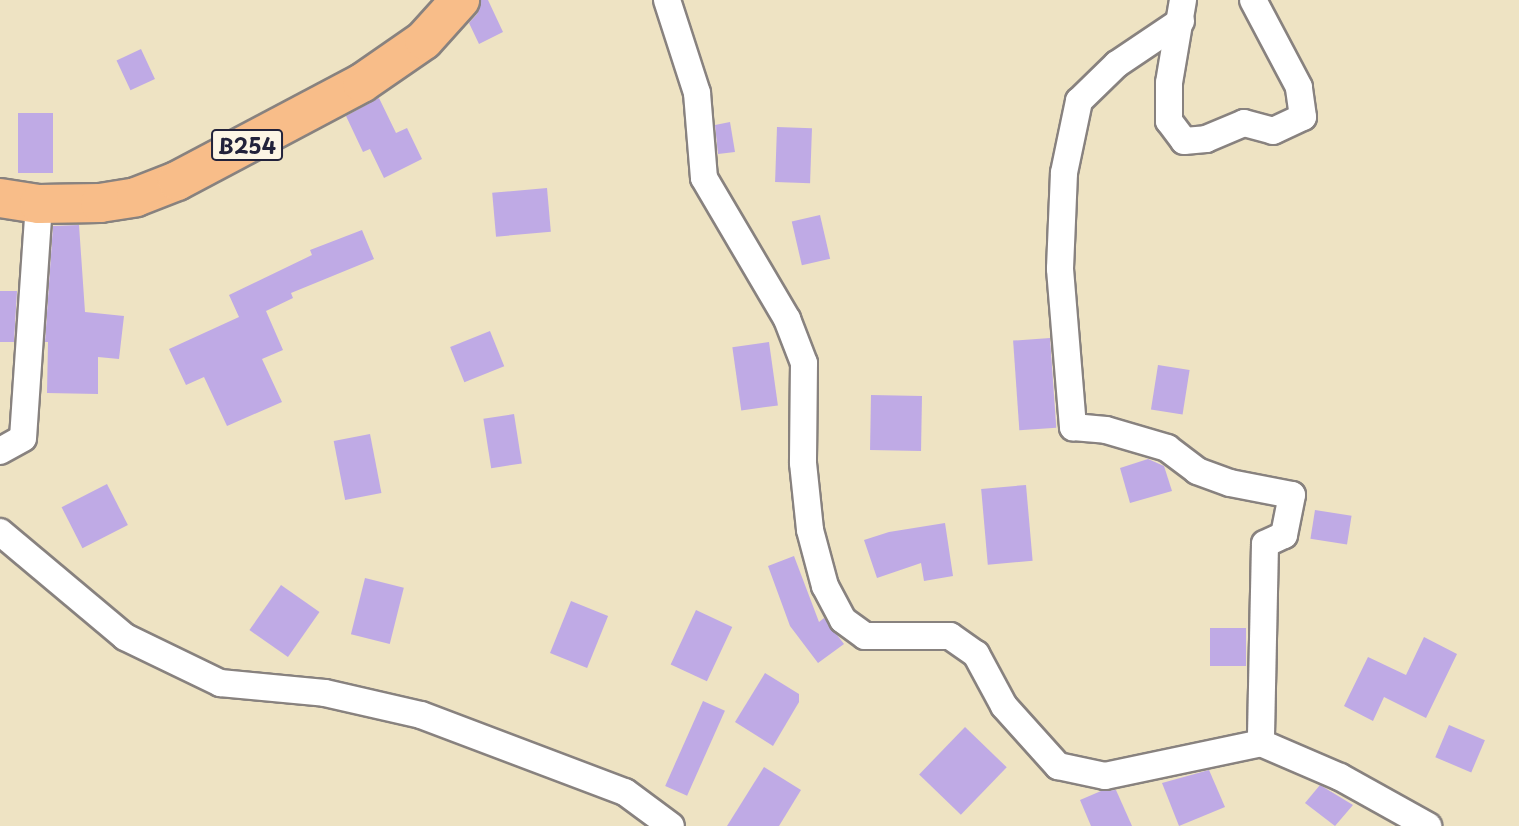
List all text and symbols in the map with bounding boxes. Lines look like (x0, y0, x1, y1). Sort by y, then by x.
road number: B254 (210, 128, 284, 162)

